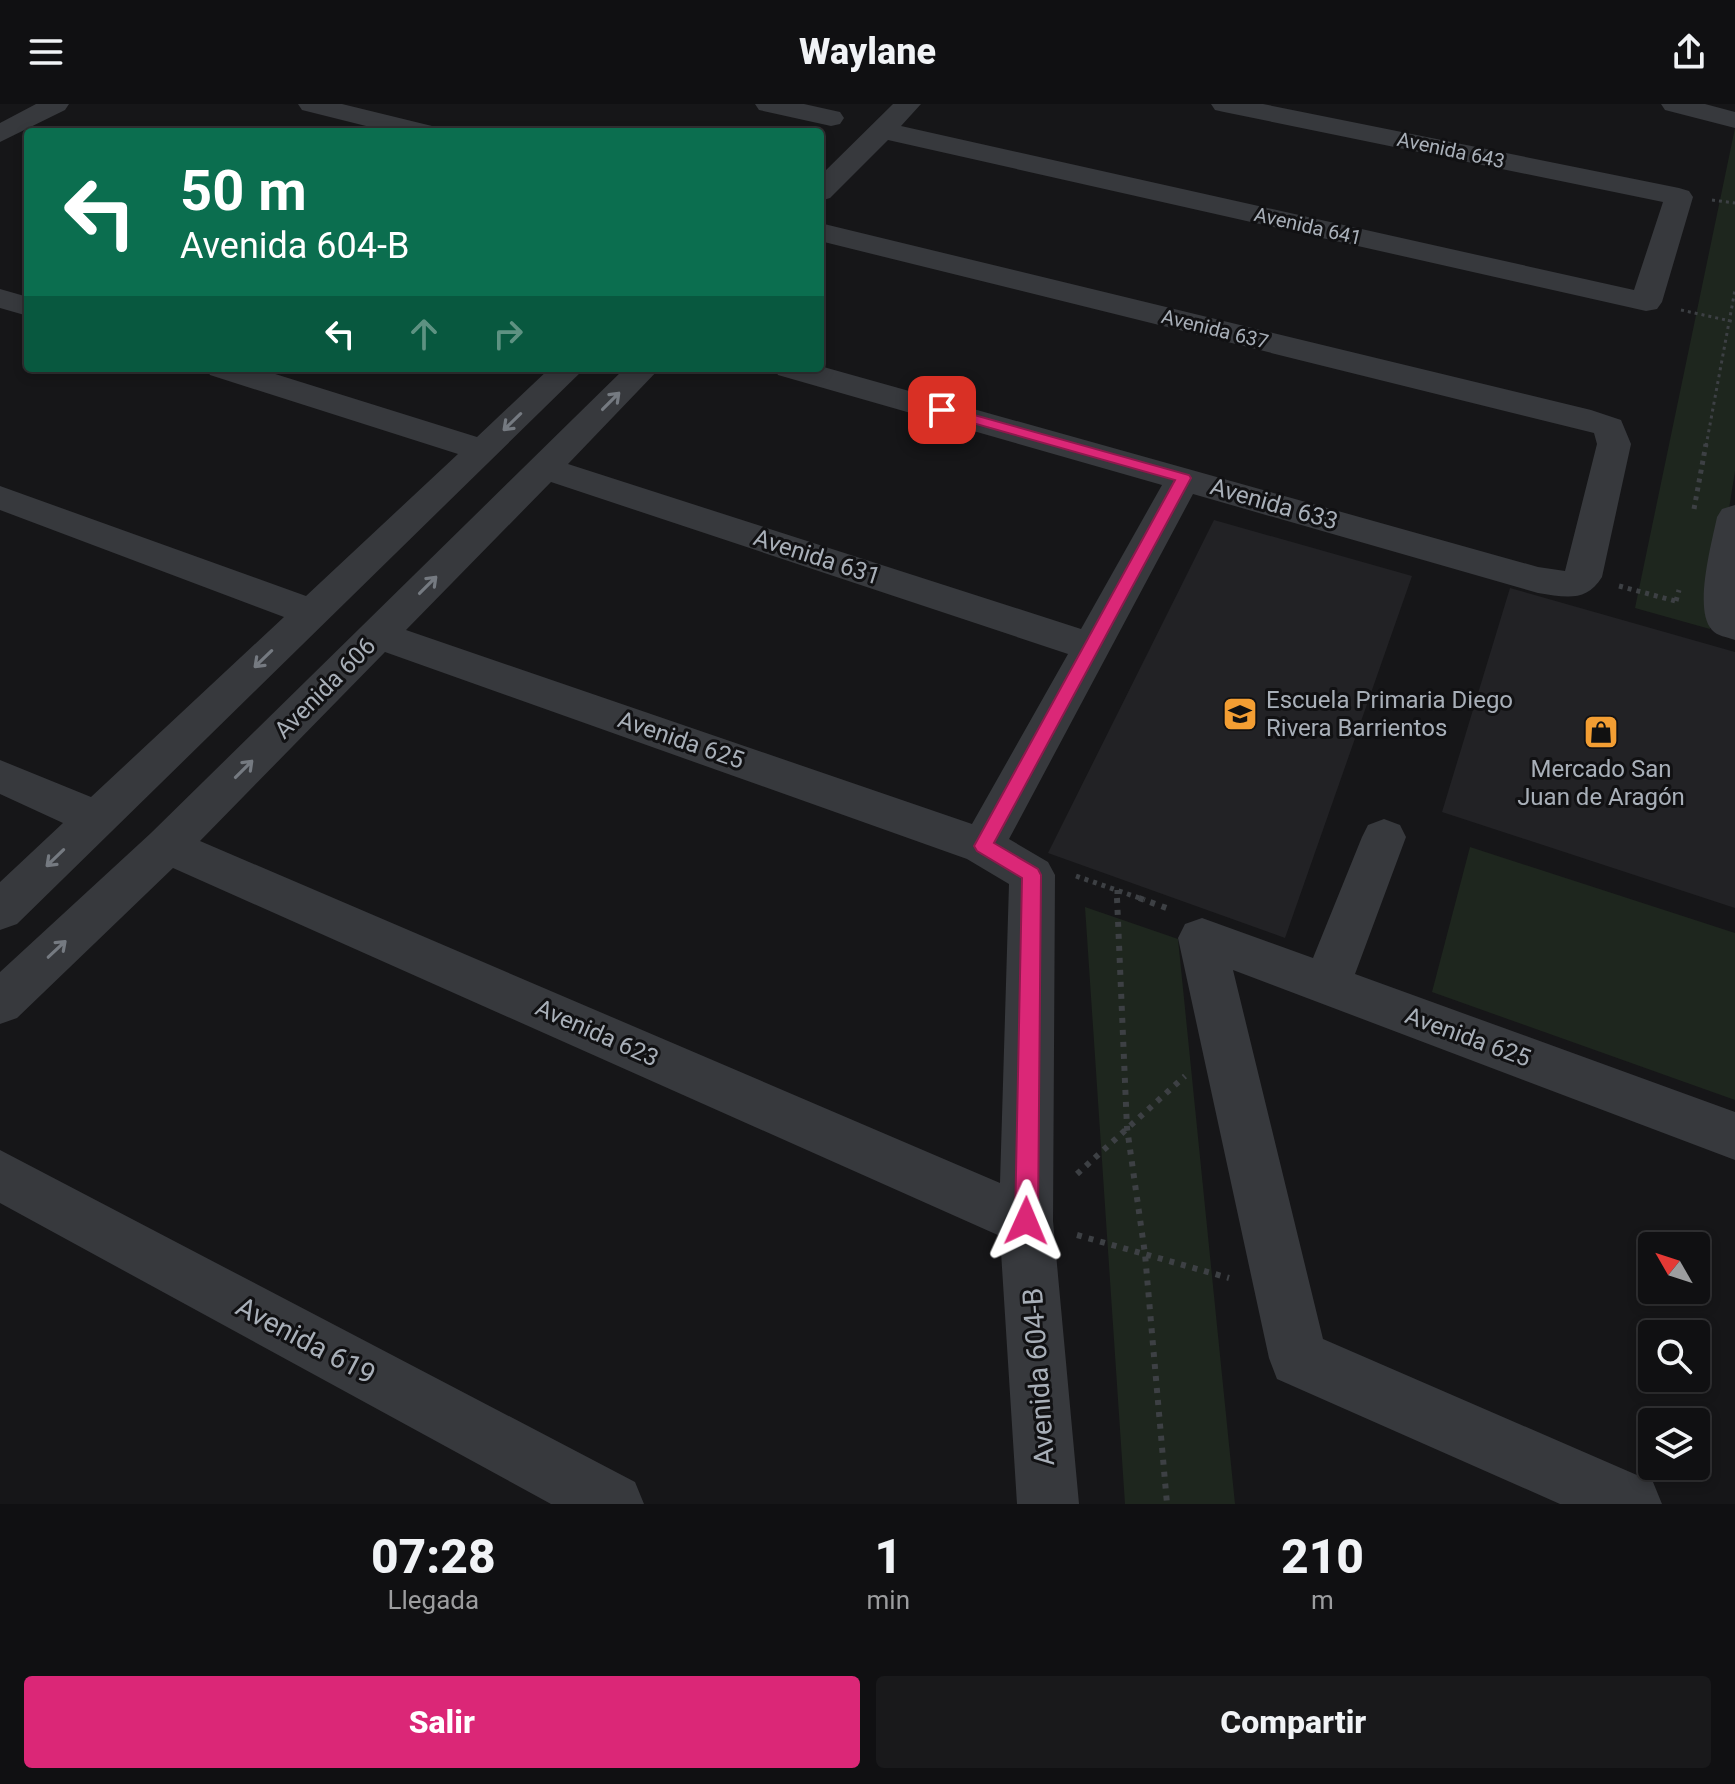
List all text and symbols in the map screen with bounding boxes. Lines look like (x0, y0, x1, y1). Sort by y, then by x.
icon: menu (24, 30, 68, 74)
icon: share (1667, 30, 1711, 74)
text: Waylane (799, 31, 936, 73)
street label: Avenida 643 (1395, 127, 1507, 173)
text: 50 m (180, 158, 307, 224)
icon: left (48, 160, 152, 264)
street label: Avenida 641 (1252, 202, 1364, 250)
text: Avenida 604-B (180, 225, 409, 267)
street label: Avenida 637 (1159, 304, 1271, 354)
icon: left (318, 312, 362, 356)
icon: ahead (402, 312, 446, 356)
icon: right (486, 312, 530, 356)
pin (908, 376, 976, 444)
icon: arrive (920, 388, 964, 432)
one-way arrow (601, 392, 620, 411)
one-way arrow (503, 412, 522, 431)
street label: Avenida 633 (1207, 472, 1341, 536)
street label: Avenida 631 (750, 523, 884, 591)
one-way arrow (418, 575, 437, 595)
street label: Avenida 606 (269, 632, 381, 744)
one-way arrow (253, 650, 273, 669)
place label: Escuela Primaria Diego Rivera Barrientos (1266, 686, 1513, 742)
school or university icon: Escuela Primaria Diego Rivera Barrientos (1221, 695, 1259, 733)
street label: Avenida 625 (614, 705, 748, 775)
shop icon: Mercado San Juan de Aragón (1582, 713, 1620, 751)
place label: Mercado San Juan de Aragón (1517, 755, 1685, 811)
one-way arrow (234, 760, 253, 779)
one-way arrow (45, 849, 65, 868)
one-way arrow (47, 940, 67, 959)
street label: Avenida 623 (531, 993, 663, 1073)
street label: Avenida 625 (1401, 1001, 1535, 1073)
position arrow (984, 1179, 1068, 1263)
north arrow (1638, 1232, 1710, 1304)
map controls (1638, 1232, 1710, 1480)
street label: Avenida 604-B (1016, 1287, 1061, 1467)
street label: Avenida 619 (230, 1290, 381, 1391)
button: search (1638, 1320, 1710, 1392)
button: layers (1638, 1408, 1710, 1480)
text: 07:28 (371, 1528, 496, 1585)
text: 1 (874, 1528, 902, 1585)
text: 210 (1281, 1528, 1364, 1585)
text: Llegada (387, 1585, 479, 1615)
text: min (867, 1585, 910, 1615)
text: m (1311, 1585, 1334, 1615)
button: Salir (24, 1676, 860, 1768)
button: Compartir (876, 1676, 1711, 1768)

